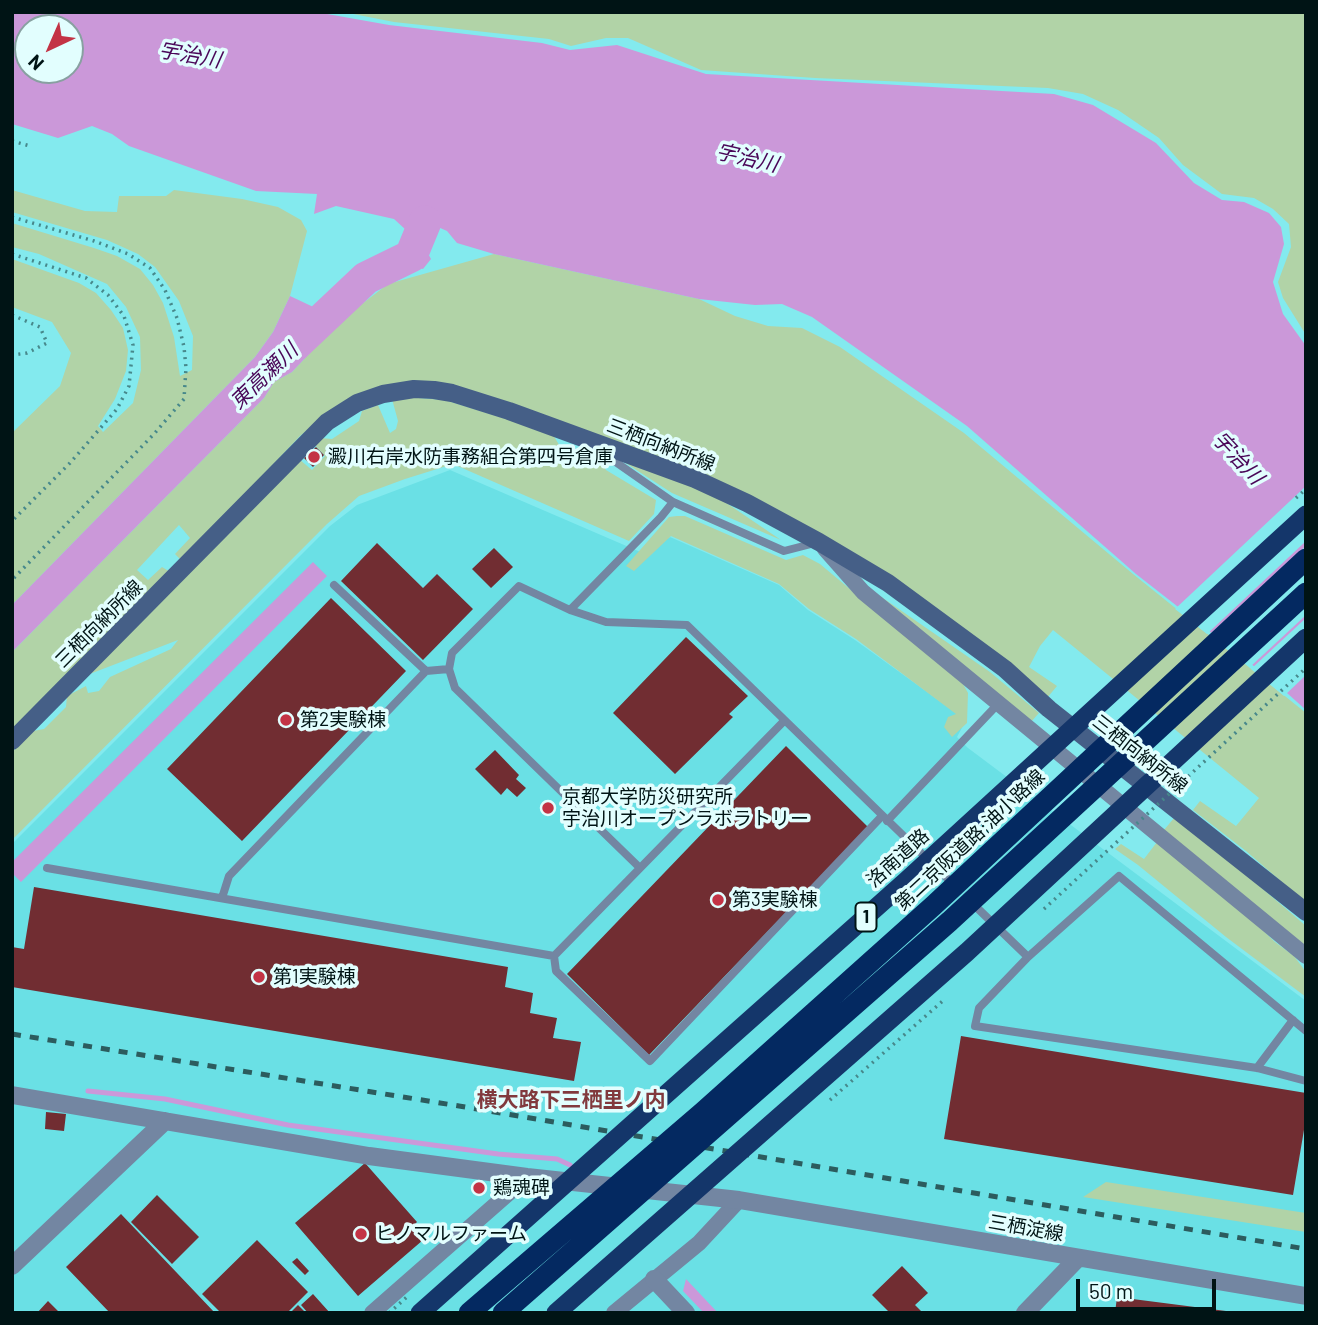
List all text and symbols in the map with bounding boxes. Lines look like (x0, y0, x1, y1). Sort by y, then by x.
north arrow (14, 14, 84, 84)
water label: 宇治川 (157, 37, 223, 73)
text: N (23, 50, 48, 76)
water label: 宇治川 (713, 139, 781, 177)
water label: 東高瀬川 (225, 338, 303, 414)
street label: 三栖向納所線 (604, 414, 718, 476)
water label: 宇治川 (1207, 426, 1269, 490)
place label: 澱川右岸水防事務組合第四号倉庫 (328, 446, 613, 468)
marker: 澱川右岸水防事務組合第四号倉庫 (306, 449, 322, 465)
street label: 三栖向納所線 (51, 576, 147, 672)
place label: 第2実験棟 (300, 709, 386, 731)
street label: 三栖向納所線 (1088, 710, 1192, 798)
marker: 第2実験棟 (278, 712, 294, 728)
street label: 第二京阪道路;油小路線 (891, 765, 1049, 915)
place label: 京都大学防災研究所 宇治川オープンラボラトリー (562, 786, 809, 830)
marker: 京都大学防災研究所 宇治川オープンラボラトリー (540, 800, 556, 816)
street label: 洛南道路 (862, 824, 934, 892)
place label: 第3実験棟 (732, 889, 818, 911)
marker: 第3実験棟 (710, 892, 726, 908)
road number: 1 (856, 902, 876, 932)
place label: 第1実験棟 (273, 966, 356, 988)
marker: 第1実験棟 (251, 969, 267, 985)
district label: 横大路下三栖里ノ内 (477, 1087, 665, 1113)
place label: 鶏魂碑 (493, 1177, 550, 1199)
marker: 鶏魂碑 (471, 1180, 487, 1196)
street label: 三栖淀線 (987, 1210, 1065, 1246)
place label: ヒノマルファーム (375, 1223, 527, 1245)
marker: ヒノマルファーム (353, 1226, 369, 1242)
scale bar (1080, 1266, 1220, 1310)
text: 50 m (1089, 1278, 1133, 1303)

